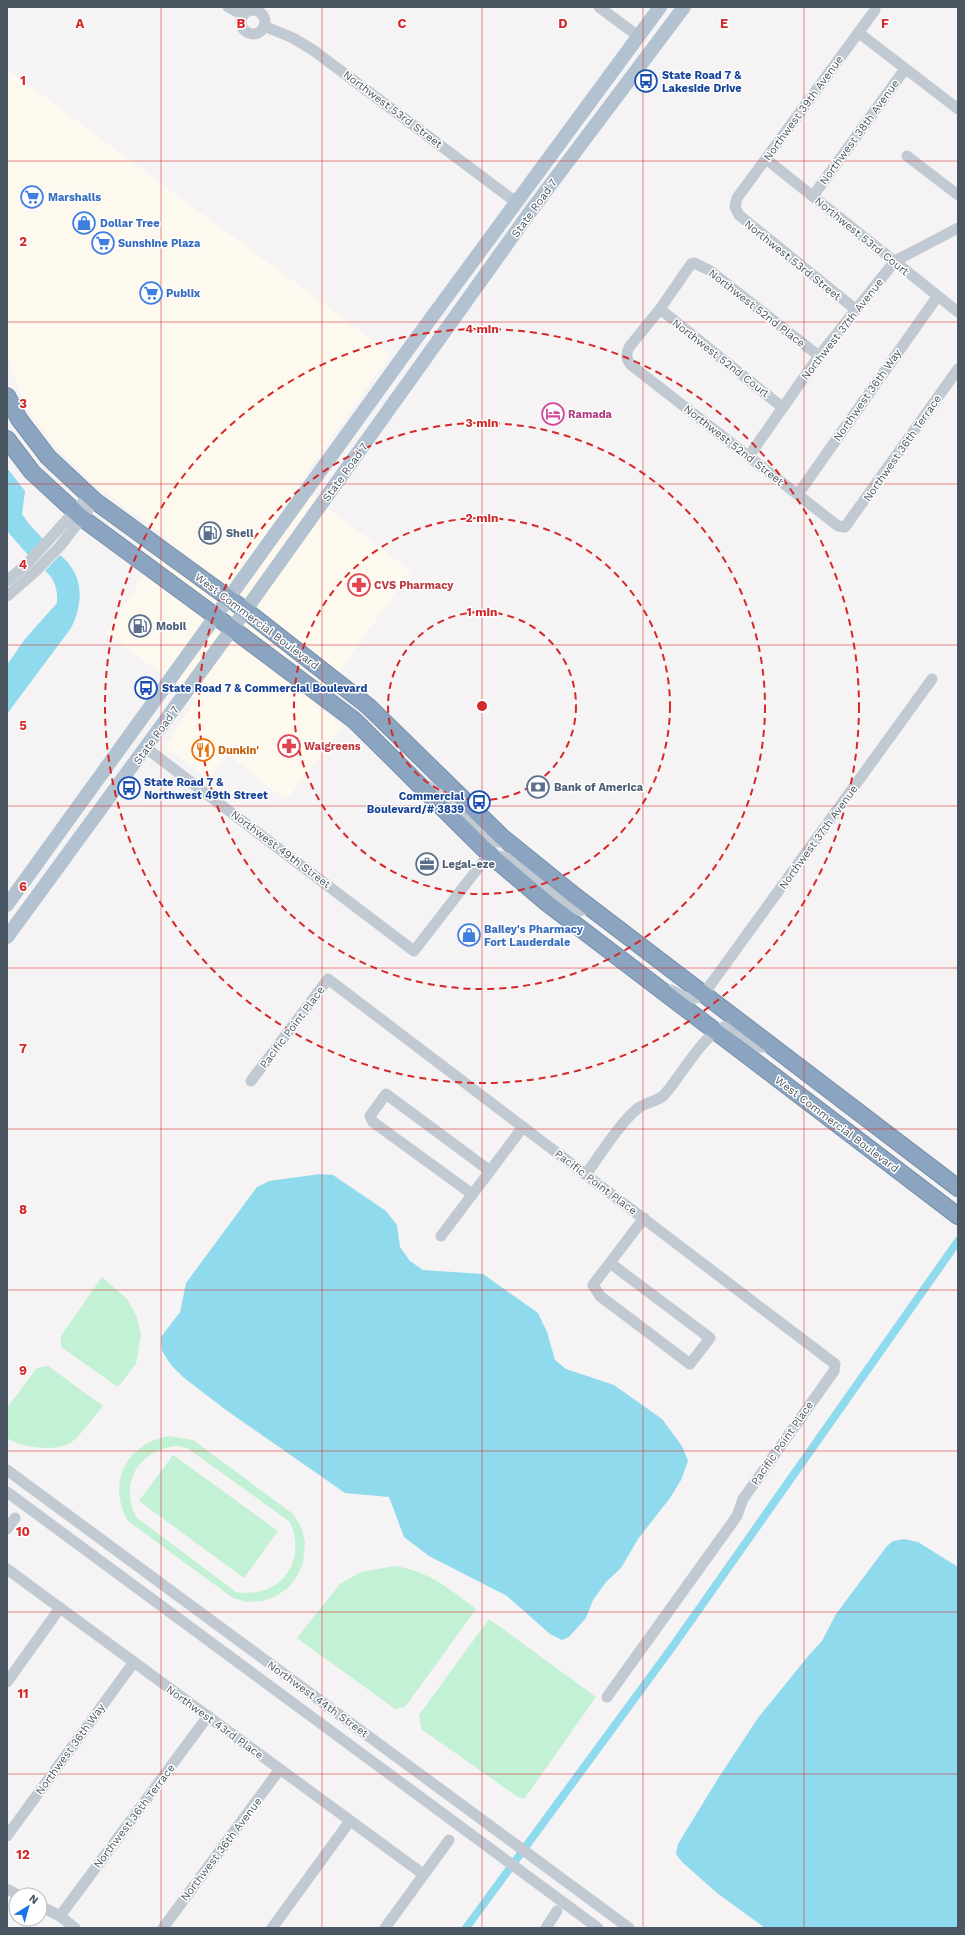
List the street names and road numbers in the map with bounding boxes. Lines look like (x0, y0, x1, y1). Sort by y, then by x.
street label: Northwest 39th Avenue (761, 53, 846, 163)
street label: Northwest 53rd Street (341, 68, 445, 151)
street label: Northwest 38th Avenue (817, 77, 902, 187)
street label: State Road 7 (509, 177, 560, 240)
street label: Northwest 53rd Court (812, 194, 912, 279)
street label: Northwest 53rd Street (742, 217, 844, 304)
street label: Northwest 52nd Place (706, 267, 807, 350)
street label: Northwest 37th Avenue (799, 276, 886, 383)
street label: Northwest 52nd Court (670, 316, 772, 401)
street label: Northwest 36th Way (831, 347, 904, 444)
street label: Northwest 36th Terrace (861, 393, 944, 504)
street label: Northwest 52nd Street (681, 402, 786, 489)
street label: State Road 7 (320, 441, 371, 504)
street label: West Commercial Boulevard (192, 571, 321, 672)
street label: State Road 7 (131, 704, 182, 767)
street label: Northwest 37th Avenue (776, 783, 861, 892)
street label: Northwest 49th Street (228, 808, 333, 891)
street label: Pacific Point Place (257, 984, 327, 1071)
street label: West Commercial Boulevard (772, 1074, 901, 1175)
street label: Pacific Point Place (552, 1147, 639, 1217)
street label: Pacific Point Place (749, 1399, 816, 1488)
street label: Northwest 44th Street (265, 1658, 371, 1741)
street label: Northwest 43rd Place (164, 1683, 266, 1762)
street label: Northwest 36th Way (33, 1701, 108, 1797)
street label: Northwest 36th Terrace (91, 1762, 178, 1871)
street label: Northwest 36th Avenue (178, 1795, 265, 1904)

